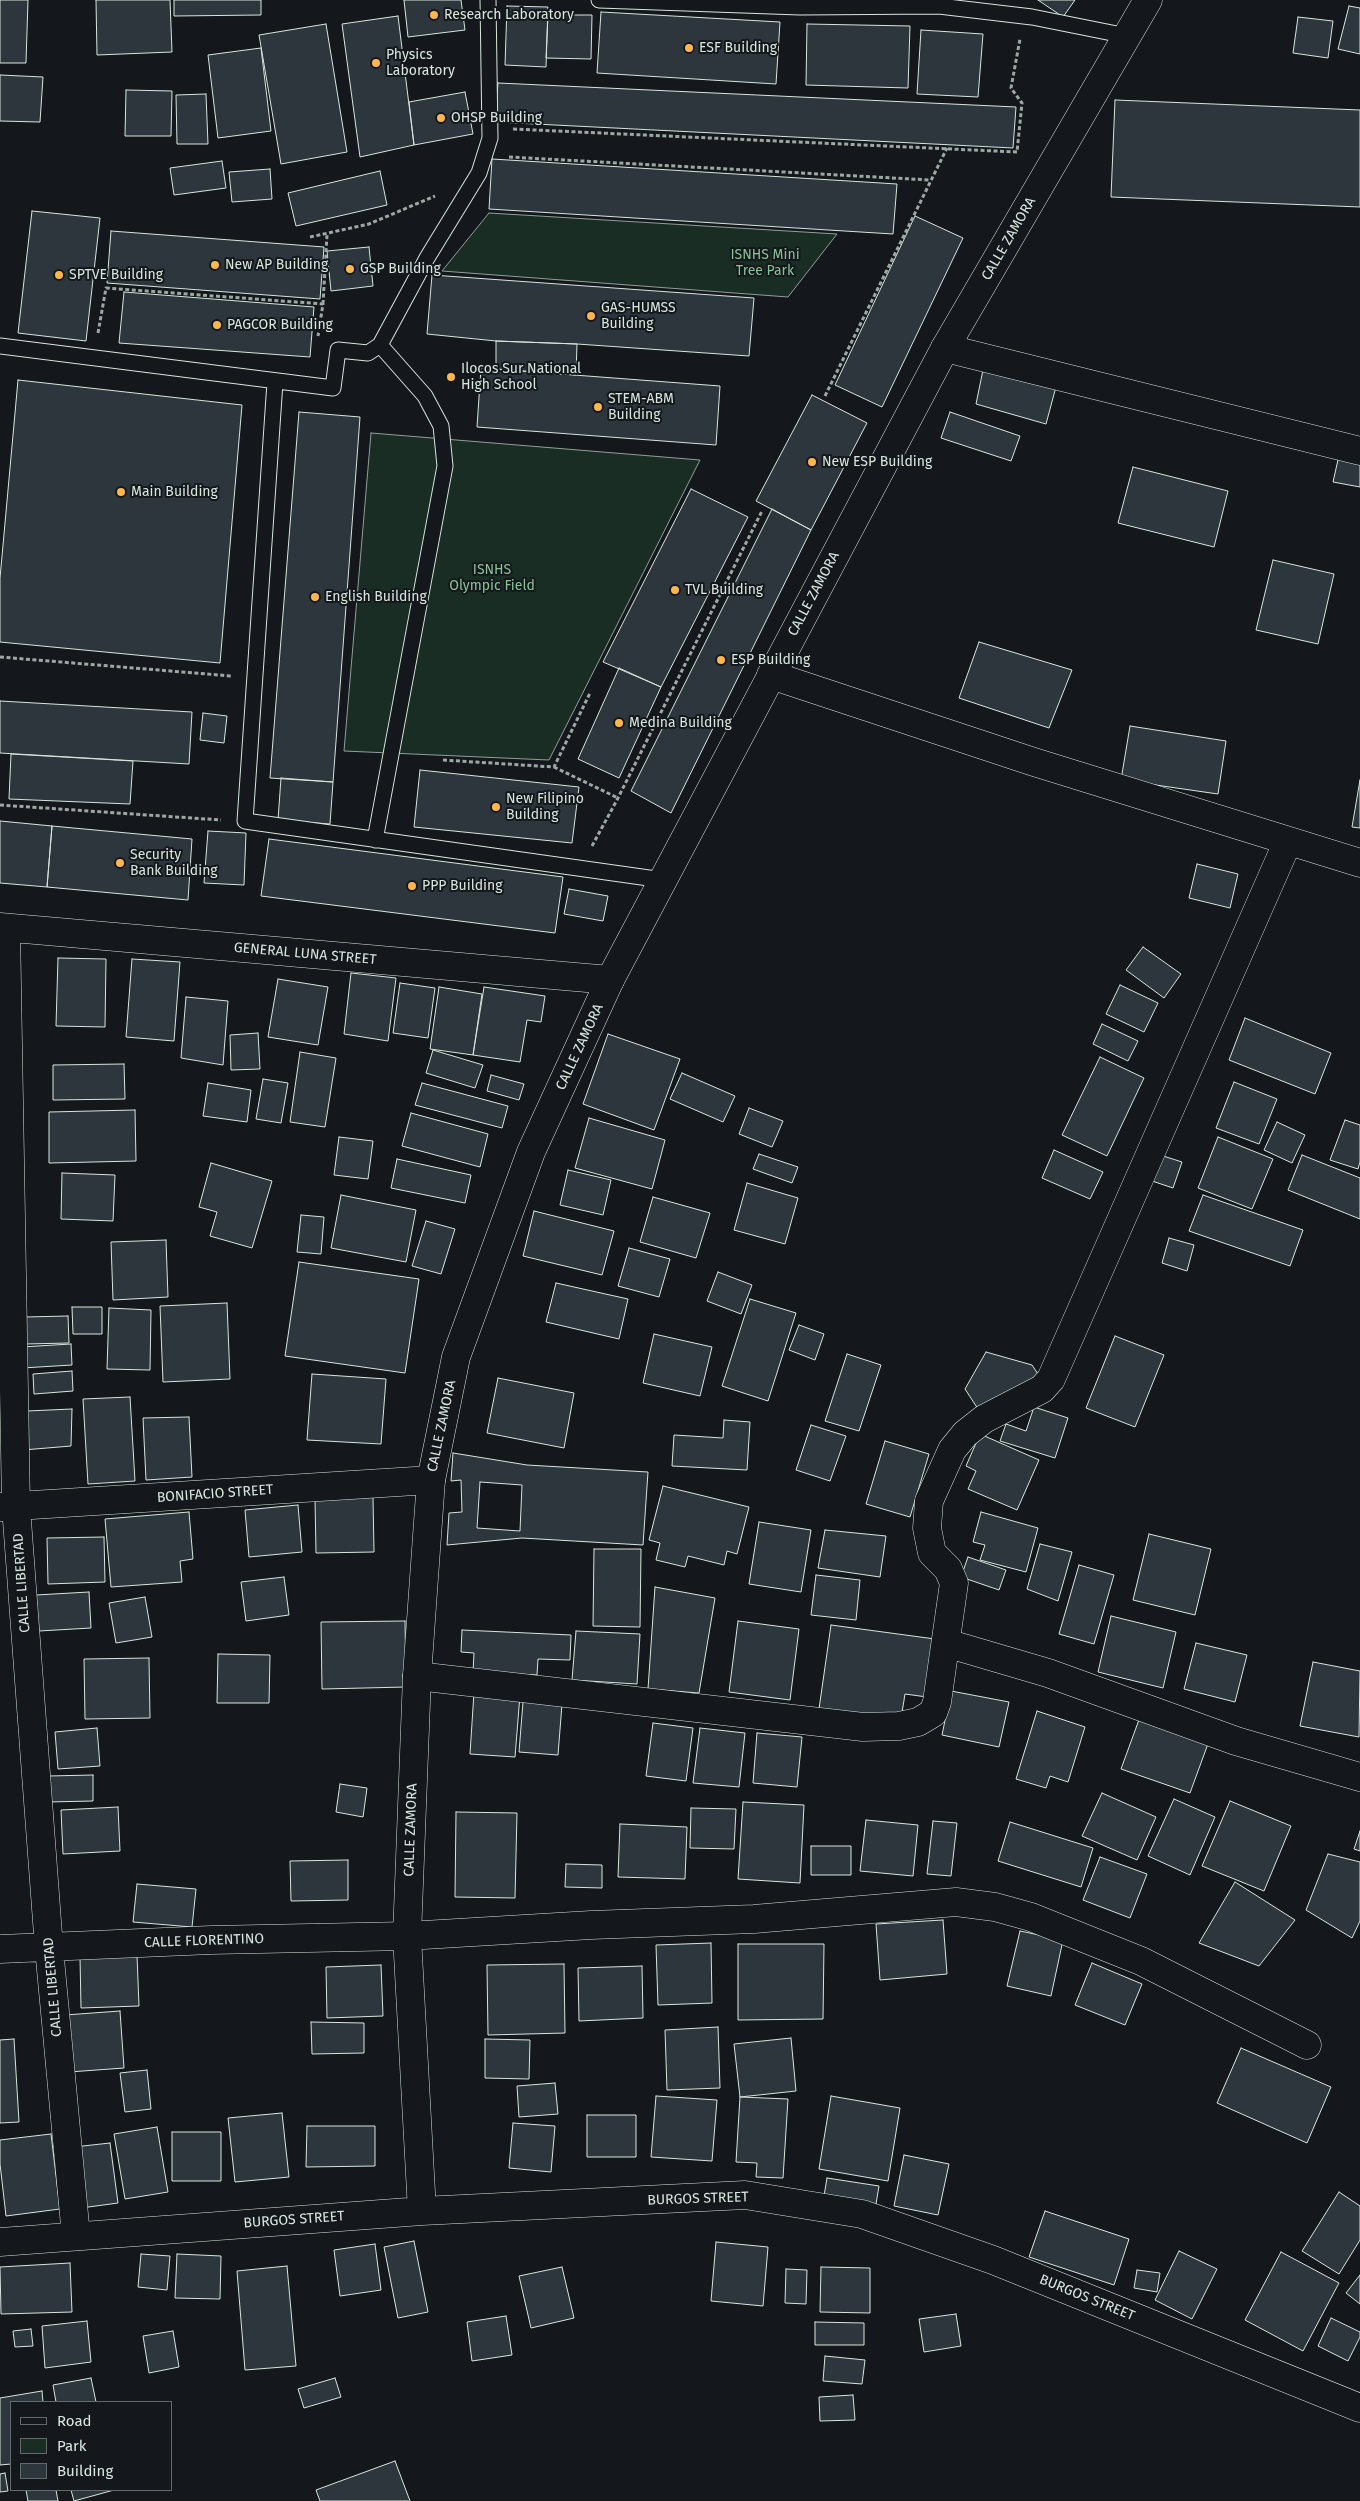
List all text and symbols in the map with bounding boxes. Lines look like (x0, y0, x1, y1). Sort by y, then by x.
place label: Research Laboratory (444, 7, 574, 23)
marker: Research Laboratory (428, 9, 440, 21)
place label: ESF Building (699, 40, 777, 56)
marker: ESF Building (683, 42, 695, 54)
place label: Physics Laboratory (386, 47, 455, 80)
marker: Physics Laboratory (370, 57, 382, 69)
place label: OHSP Building (451, 110, 542, 126)
marker: OHSP Building (435, 112, 447, 124)
street label: CALLE ZAMORA (978, 194, 1040, 284)
park label: ISNHS Mini Tree Park (730, 247, 800, 280)
place label: New AP Building (225, 257, 328, 273)
marker: New AP Building (209, 259, 221, 271)
place label: GSP Building (360, 261, 441, 277)
marker: GSP Building (344, 263, 356, 275)
place label: SPTVE Building (69, 267, 163, 283)
marker: SPTVE Building (53, 269, 65, 281)
place label: GAS-HUMSS Building (601, 300, 676, 332)
marker: GAS-HUMSS Building (585, 310, 597, 322)
place label: PAGCOR Building (227, 317, 333, 333)
marker: PAGCOR Building (211, 319, 223, 331)
place label: Ilocos Sur National High School (461, 361, 581, 394)
marker: Ilocos Sur National High School (445, 371, 457, 383)
place label: STEM-ABM Building (608, 391, 674, 424)
marker: STEM-ABM Building (592, 401, 604, 413)
place label: New ESP Building (822, 454, 932, 470)
marker: New ESP Building (806, 456, 818, 468)
place label: Main Building (131, 484, 218, 500)
marker: Main Building (115, 486, 127, 498)
street label: CALLE ZAMORA (785, 549, 843, 639)
park label: ISNHS Olympic Field (449, 562, 535, 594)
place label: TVL Building (685, 582, 763, 598)
marker: TVL Building (669, 584, 681, 596)
place label: English Building (325, 589, 427, 605)
marker: English Building (309, 591, 321, 603)
place label: ESP Building (731, 652, 810, 668)
marker: ESP Building (715, 654, 727, 666)
place label: Medina Building (629, 715, 732, 731)
marker: Medina Building (613, 717, 625, 729)
place label: New Filipino Building (506, 791, 584, 824)
marker: New Filipino Building (490, 801, 502, 813)
place label: Security Bank Building (130, 847, 218, 880)
marker: Security Bank Building (114, 857, 126, 869)
place label: PPP Building (422, 878, 503, 894)
marker: PPP Building (406, 880, 418, 892)
street label: GENERAL LUNA STREET (233, 939, 377, 969)
street label: CALLE ZAMORA (553, 1001, 607, 1093)
street label: CALLE ZAMORA (424, 1379, 460, 1473)
street label: BONIFACIO STREET (156, 1482, 274, 1506)
street label: CALLE LIBERTAD (10, 1533, 34, 1633)
street label: CALLE ZAMORA (401, 1783, 421, 1877)
street label: CALLE FLORENTINO (144, 1931, 264, 1951)
street label: CALLE LIBERTAD (40, 1937, 66, 2037)
street label: BURGOS STREET (647, 2189, 749, 2209)
street label: BURGOS STREET (243, 2208, 345, 2232)
street label: BURGOS STREET (1037, 2271, 1137, 2325)
legend (10, 2401, 172, 2491)
text: Road (57, 2412, 92, 2430)
text: Park (57, 2437, 87, 2455)
text: Building (57, 2462, 113, 2480)

